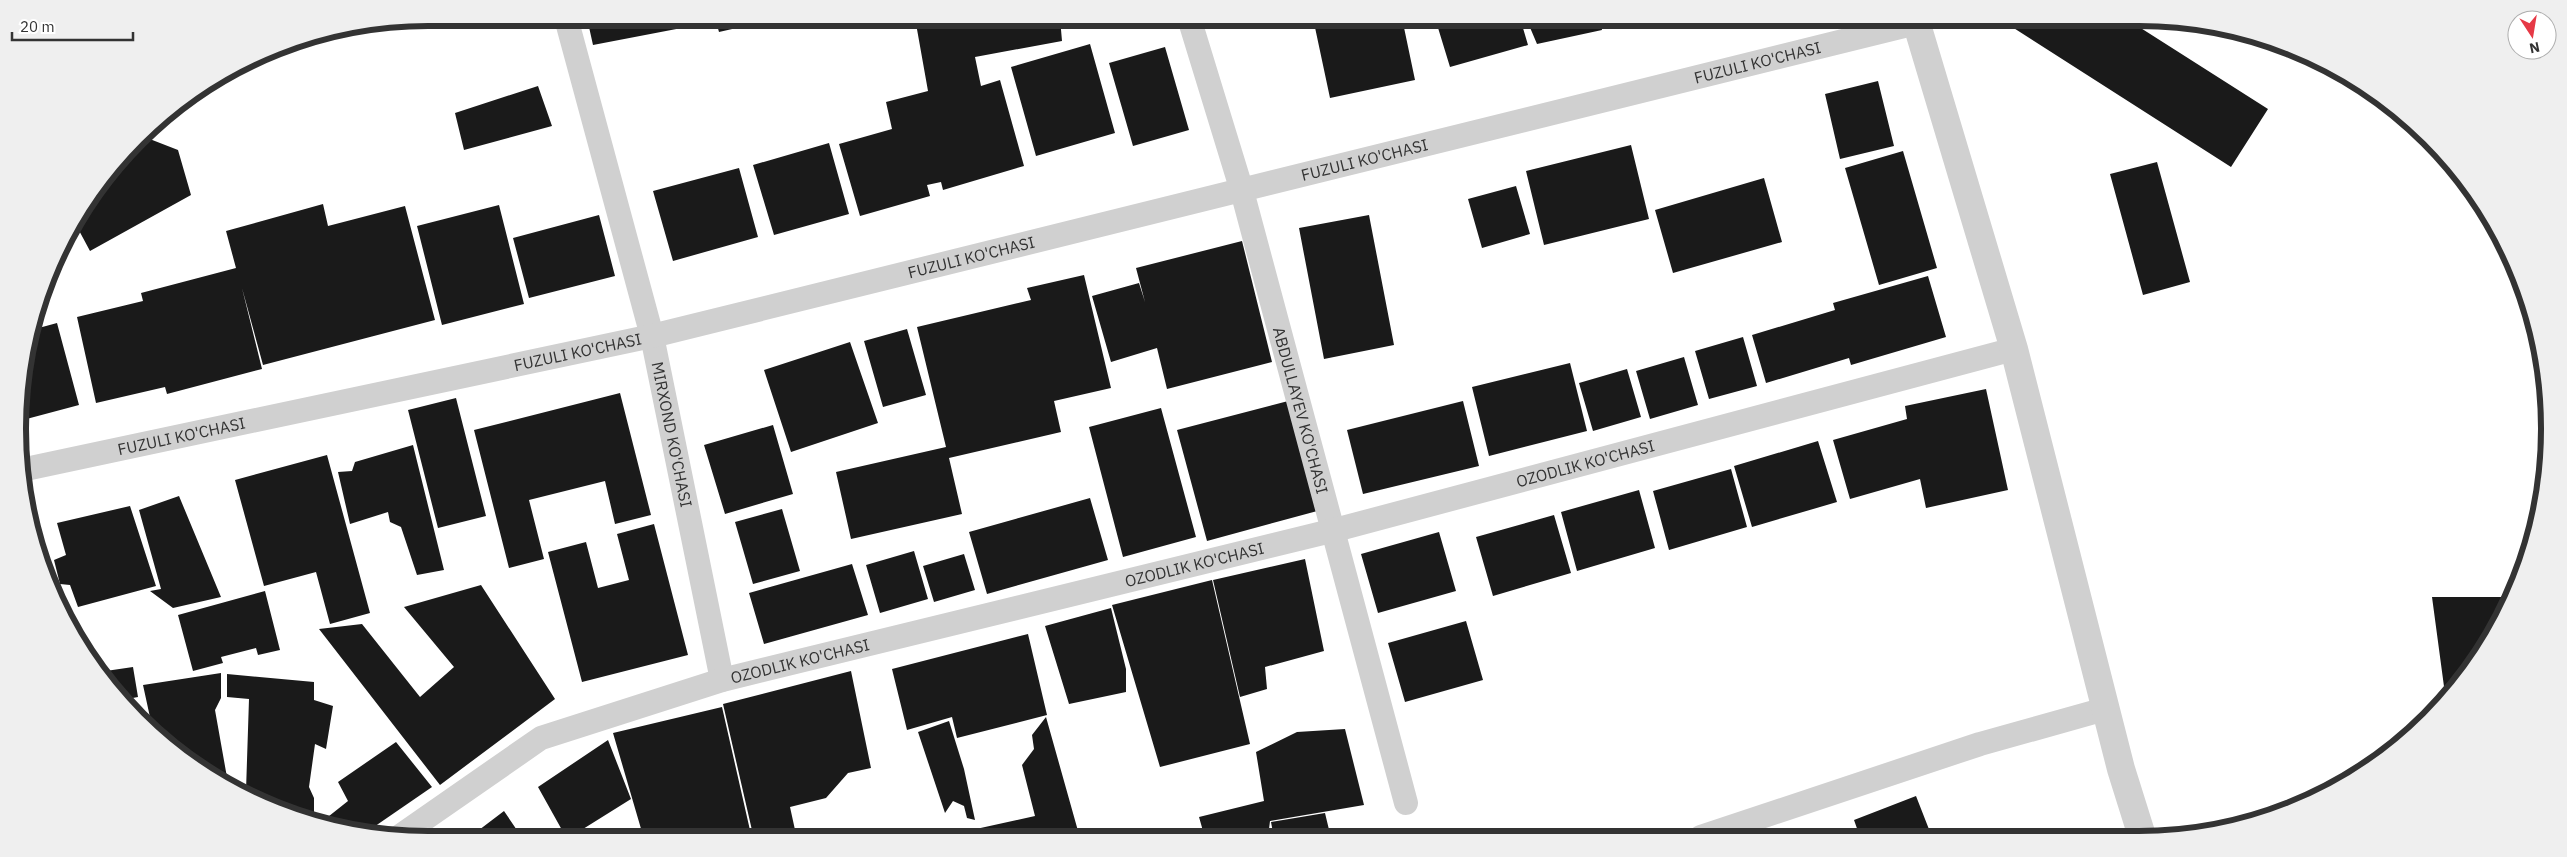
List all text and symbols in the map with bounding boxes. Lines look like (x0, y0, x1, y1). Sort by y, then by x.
scale bar (12, 10, 134, 42)
north arrow (2507, 10, 2557, 60)
text: 20 m (20, 17, 55, 36)
street label: FUZULI KO'CHASI (1692, 37, 1823, 88)
text: N (2528, 38, 2542, 58)
street label: FUZULI KO'CHASI (1299, 134, 1430, 185)
street label: FUZULI KO'CHASI (906, 232, 1037, 282)
street label: ABDULLAYEV KO'CHASI (1269, 325, 1333, 496)
street label: FUZULI KO'CHASI (512, 329, 643, 375)
street label: MIRXOND KO'CHASI (647, 360, 697, 509)
street label: FUZULI KO'CHASI (116, 413, 247, 459)
street label: OZODLIK KO'CHASI (1514, 435, 1657, 491)
street label: OZODLIK KO'CHASI (1123, 538, 1266, 591)
street label: OZODLIK KO'CHASI (728, 634, 871, 688)

